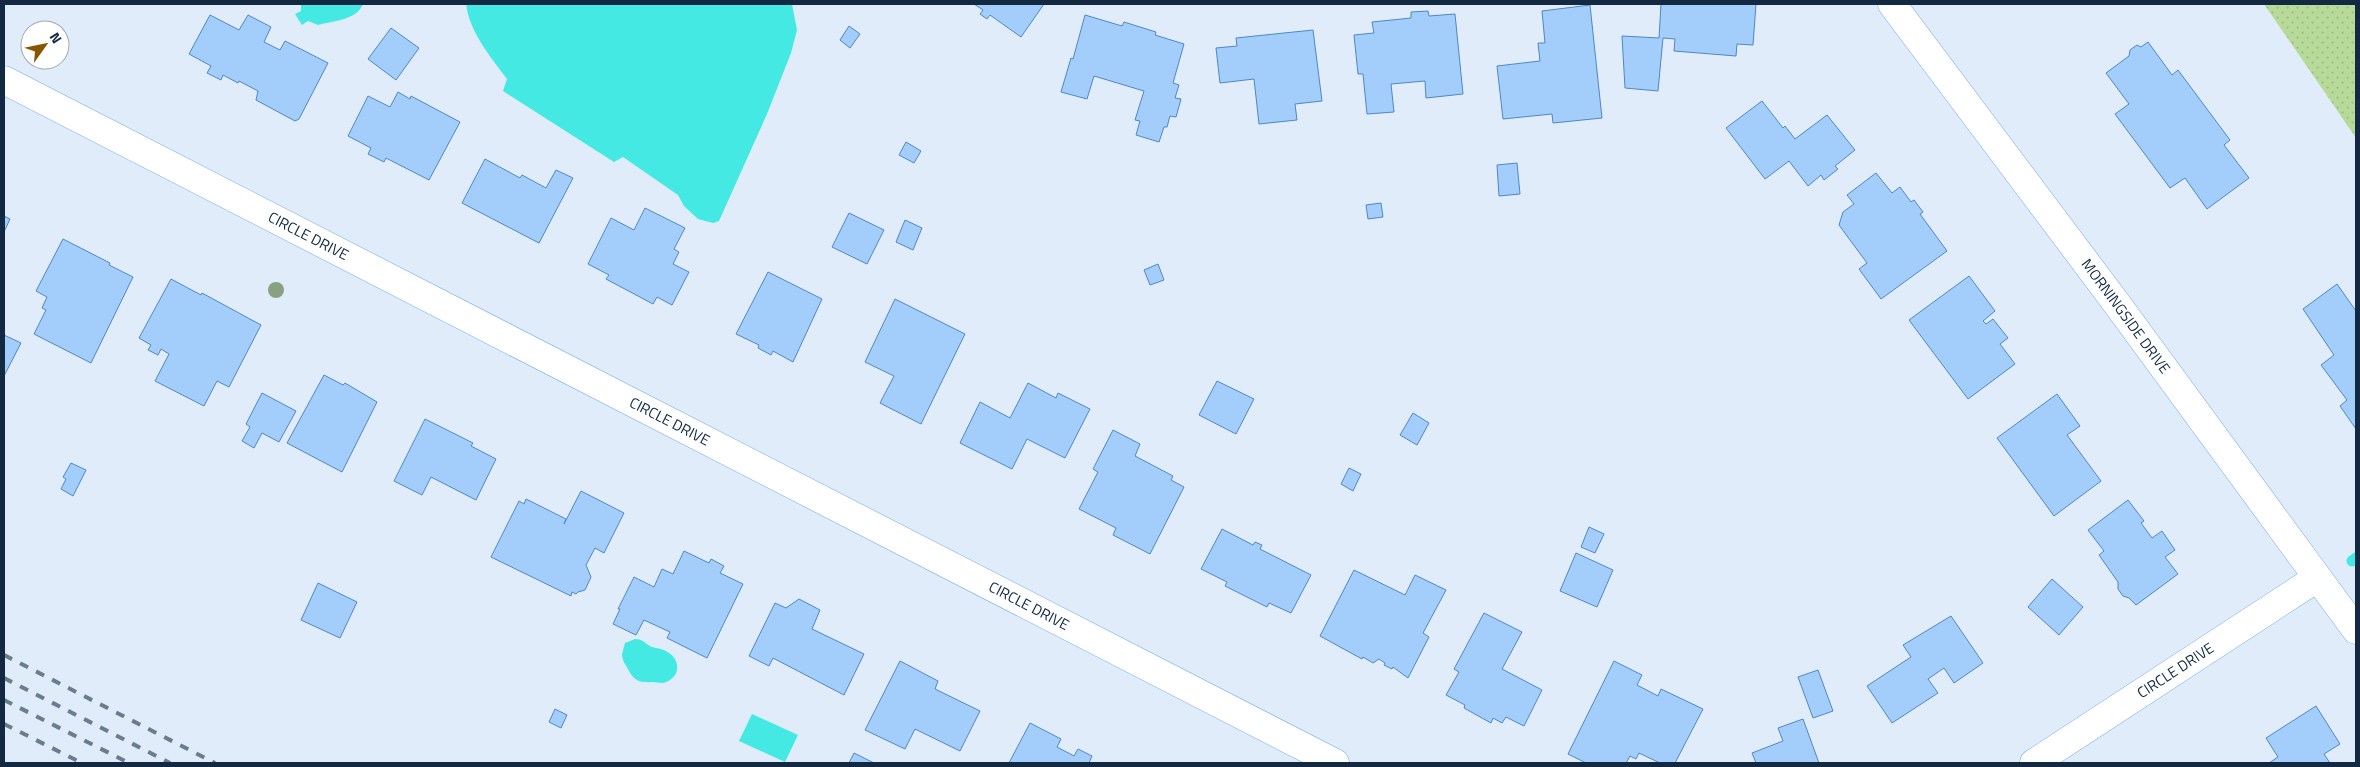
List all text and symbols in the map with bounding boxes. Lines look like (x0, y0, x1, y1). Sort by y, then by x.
north arrow (20, 20, 70, 70)
text: N (45, 28, 68, 47)
street label: CIRCLE DRIVE (264, 205, 353, 266)
street label: MORNINGSIDE DRIVE (2076, 254, 2176, 378)
street label: CIRCLE DRIVE (625, 391, 714, 451)
street label: CIRCLE DRIVE (985, 575, 1073, 636)
street label: CIRCLE DRIVE (2132, 636, 2218, 704)

